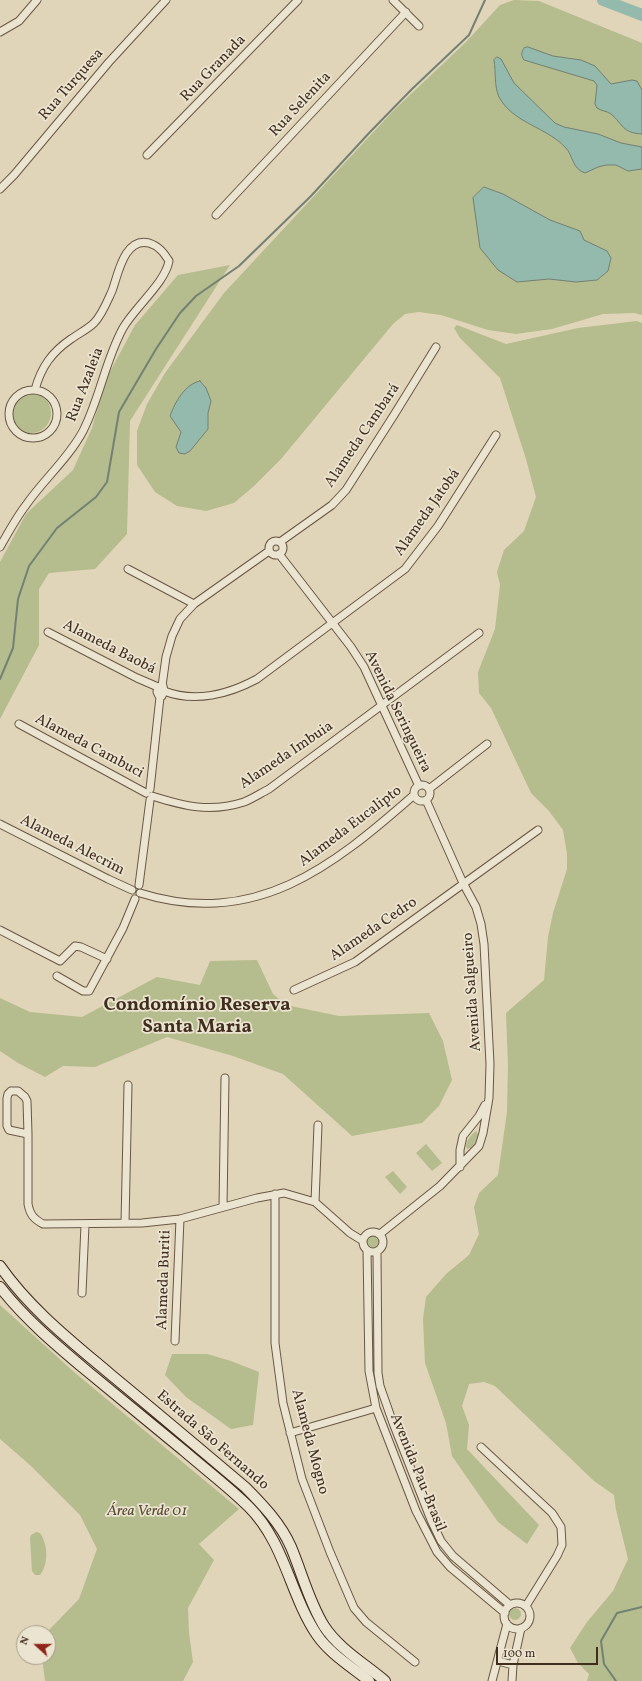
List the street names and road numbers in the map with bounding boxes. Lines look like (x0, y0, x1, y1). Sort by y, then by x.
street label: Rua Granada (178, 32, 250, 106)
street label: Rua Turquesa (36, 45, 108, 125)
street label: Rua Selenita (266, 69, 336, 141)
street label: Rua Azaleia (64, 345, 108, 425)
street label: Alameda Cambará (321, 380, 405, 492)
street label: Alameda Jatobá (391, 466, 465, 560)
street label: Alameda Baobá (59, 617, 159, 679)
street label: Avenida Seringueira (360, 648, 434, 776)
street label: Alameda Cambuci (32, 711, 146, 783)
street label: Alameda Imbuia (237, 718, 337, 794)
street label: Alameda Eucalipto (296, 782, 406, 872)
street label: Alameda Alecrim (17, 812, 127, 880)
street label: Alameda Cedro (327, 894, 421, 966)
street label: Avenida Salgueiro (460, 932, 486, 1052)
street label: Alameda Buriti (154, 1230, 176, 1330)
street label: Estrada São Fernando (152, 1387, 272, 1495)
street label: Alameda Mogno (286, 1387, 332, 1497)
street label: Avenida Pau-Brasil (385, 1411, 449, 1535)

